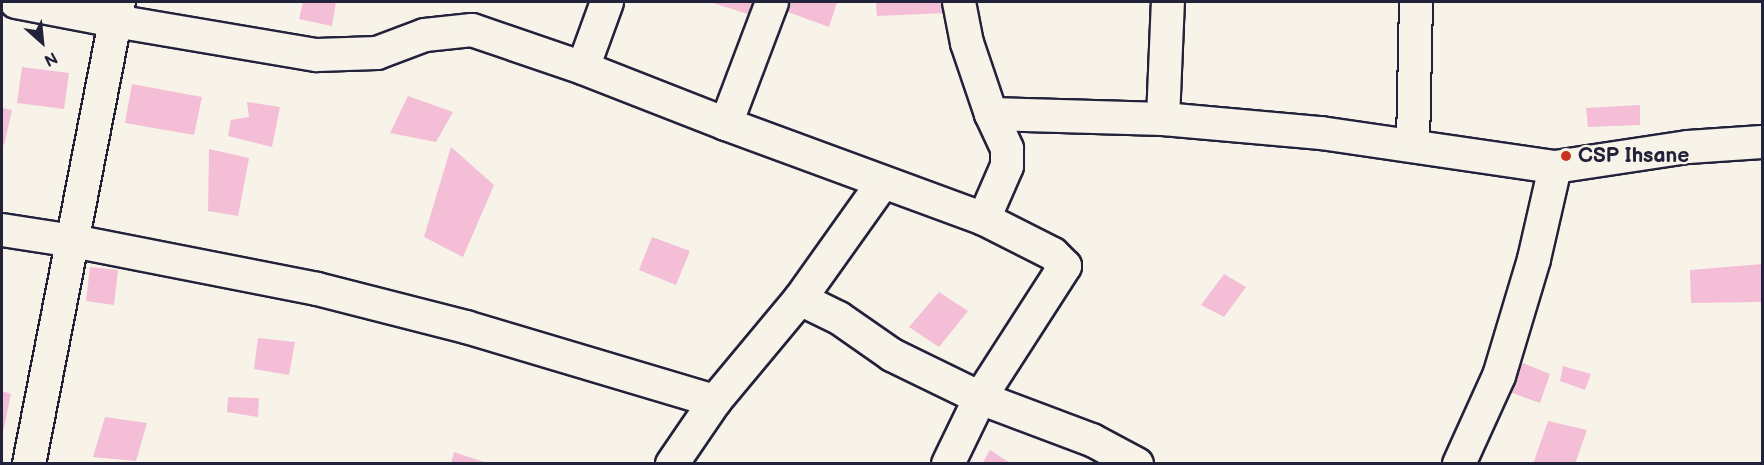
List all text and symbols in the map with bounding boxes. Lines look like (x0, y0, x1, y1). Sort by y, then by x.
north arrow (12, 12, 72, 72)
text: N (41, 47, 60, 70)
place label: CSP Ihsane (1578, 143, 1689, 169)
marker: CSP Ihsane (1559, 149, 1573, 163)

